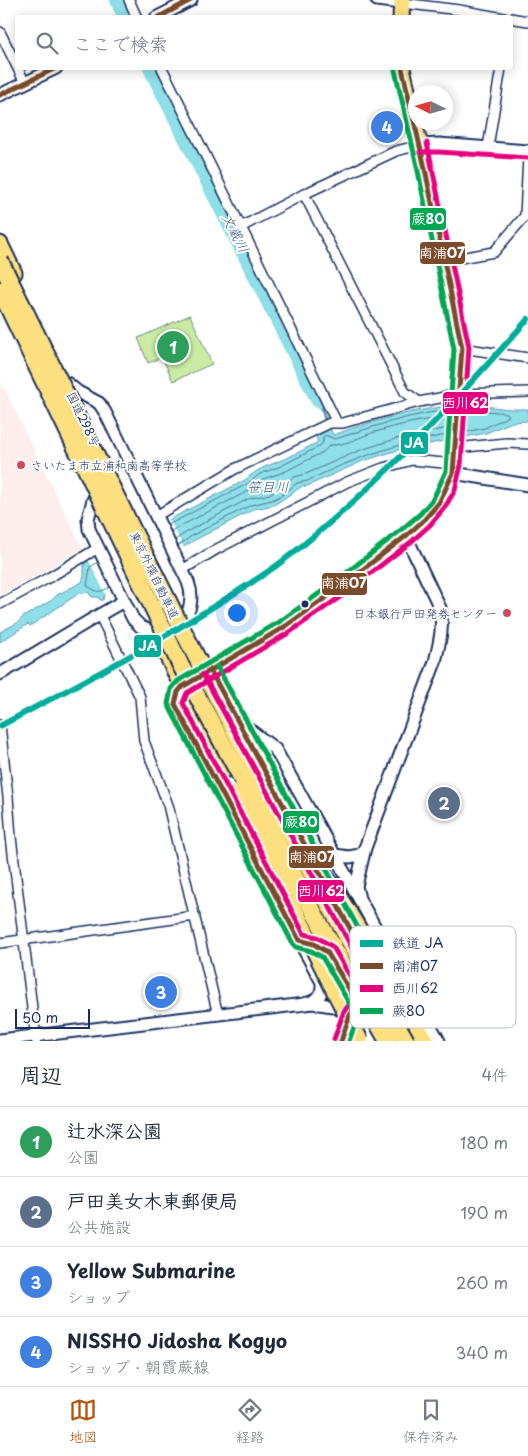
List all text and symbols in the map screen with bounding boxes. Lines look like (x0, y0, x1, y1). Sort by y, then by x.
search box (15, 15, 513, 70)
icon: search (33, 29, 61, 57)
text: ここで検索 (73, 29, 168, 57)
north arrow (408, 85, 453, 130)
pin: 4 (371, 108, 403, 146)
line badge: 蕨80 (409, 207, 447, 231)
text: 蕨80 (411, 208, 445, 229)
water label: 文蔵川 (217, 210, 255, 256)
line badge: 南浦07 (419, 241, 466, 265)
text: 南浦07 (419, 242, 466, 263)
pin: 1 (157, 328, 189, 366)
street label: 国道298号 (63, 388, 105, 450)
line badge: 西川62 (442, 391, 489, 415)
text: 西川62 (442, 392, 488, 413)
line badge: JA (400, 431, 429, 455)
text: JA (404, 432, 424, 453)
place label: さいたま市立浦和南高等学校 (31, 456, 187, 474)
marker: さいたま市立浦和南高等学校 (15, 459, 27, 471)
water label: 笹目川 (247, 476, 289, 497)
street label: 東京外環自動車道 (126, 528, 184, 622)
text: 南浦07 (321, 572, 368, 593)
line badge: 南浦07 (321, 572, 368, 596)
unlabelled marker (300, 599, 310, 609)
your location (224, 600, 250, 626)
place label: 日本銀行戸田発券センター (353, 604, 497, 622)
marker: 日本銀行戸田発券センター (501, 607, 513, 619)
line badge: JA (133, 634, 162, 658)
text: JA (138, 635, 158, 656)
pin: 2 (428, 784, 460, 822)
line badge: 蕨80 (282, 810, 320, 834)
text: 蕨80 (284, 811, 318, 832)
line badge: 南浦07 (288, 845, 335, 869)
text: 南浦07 (289, 846, 336, 867)
line badge: 西川62 (297, 879, 345, 903)
text: 西川62 (298, 880, 344, 901)
legend (350, 926, 516, 1028)
text: 鉄道 JA (392, 932, 444, 953)
text: 南浦07 (392, 955, 438, 976)
pin: 3 (145, 973, 177, 1011)
text: 西川62 (392, 977, 438, 998)
text: 蕨80 (392, 1000, 425, 1021)
scale bar (15, 1006, 90, 1029)
text: 50 m (22, 1007, 58, 1028)
text: 周辺 (20, 1058, 62, 1090)
text: 4件 (481, 1062, 508, 1086)
text: 辻水深公園 (67, 1116, 162, 1144)
text: 1 (32, 1130, 40, 1154)
text: 180 m (460, 1130, 508, 1154)
text: 公園 (67, 1144, 99, 1168)
text: 戸田美女木東郵便局 (67, 1186, 238, 1214)
text: 2 (30, 1200, 42, 1224)
text: 190 m (460, 1200, 508, 1224)
text: 公共施設 (67, 1214, 131, 1238)
text: Yellow Submarine (67, 1256, 235, 1284)
text: 3 (31, 1270, 41, 1294)
text: 260 m (456, 1270, 508, 1294)
text: ショップ (67, 1284, 130, 1308)
text: NISSHO Jidosha Kogyo (67, 1326, 287, 1354)
text: 4 (31, 1340, 41, 1364)
text: 340 m (456, 1340, 508, 1364)
text: ショップ · 朝霞蕨線 (67, 1354, 209, 1378)
tab: 地図 (69, 1396, 97, 1447)
tab: 経路 (236, 1396, 264, 1447)
tab: 保存済み (403, 1396, 459, 1447)

